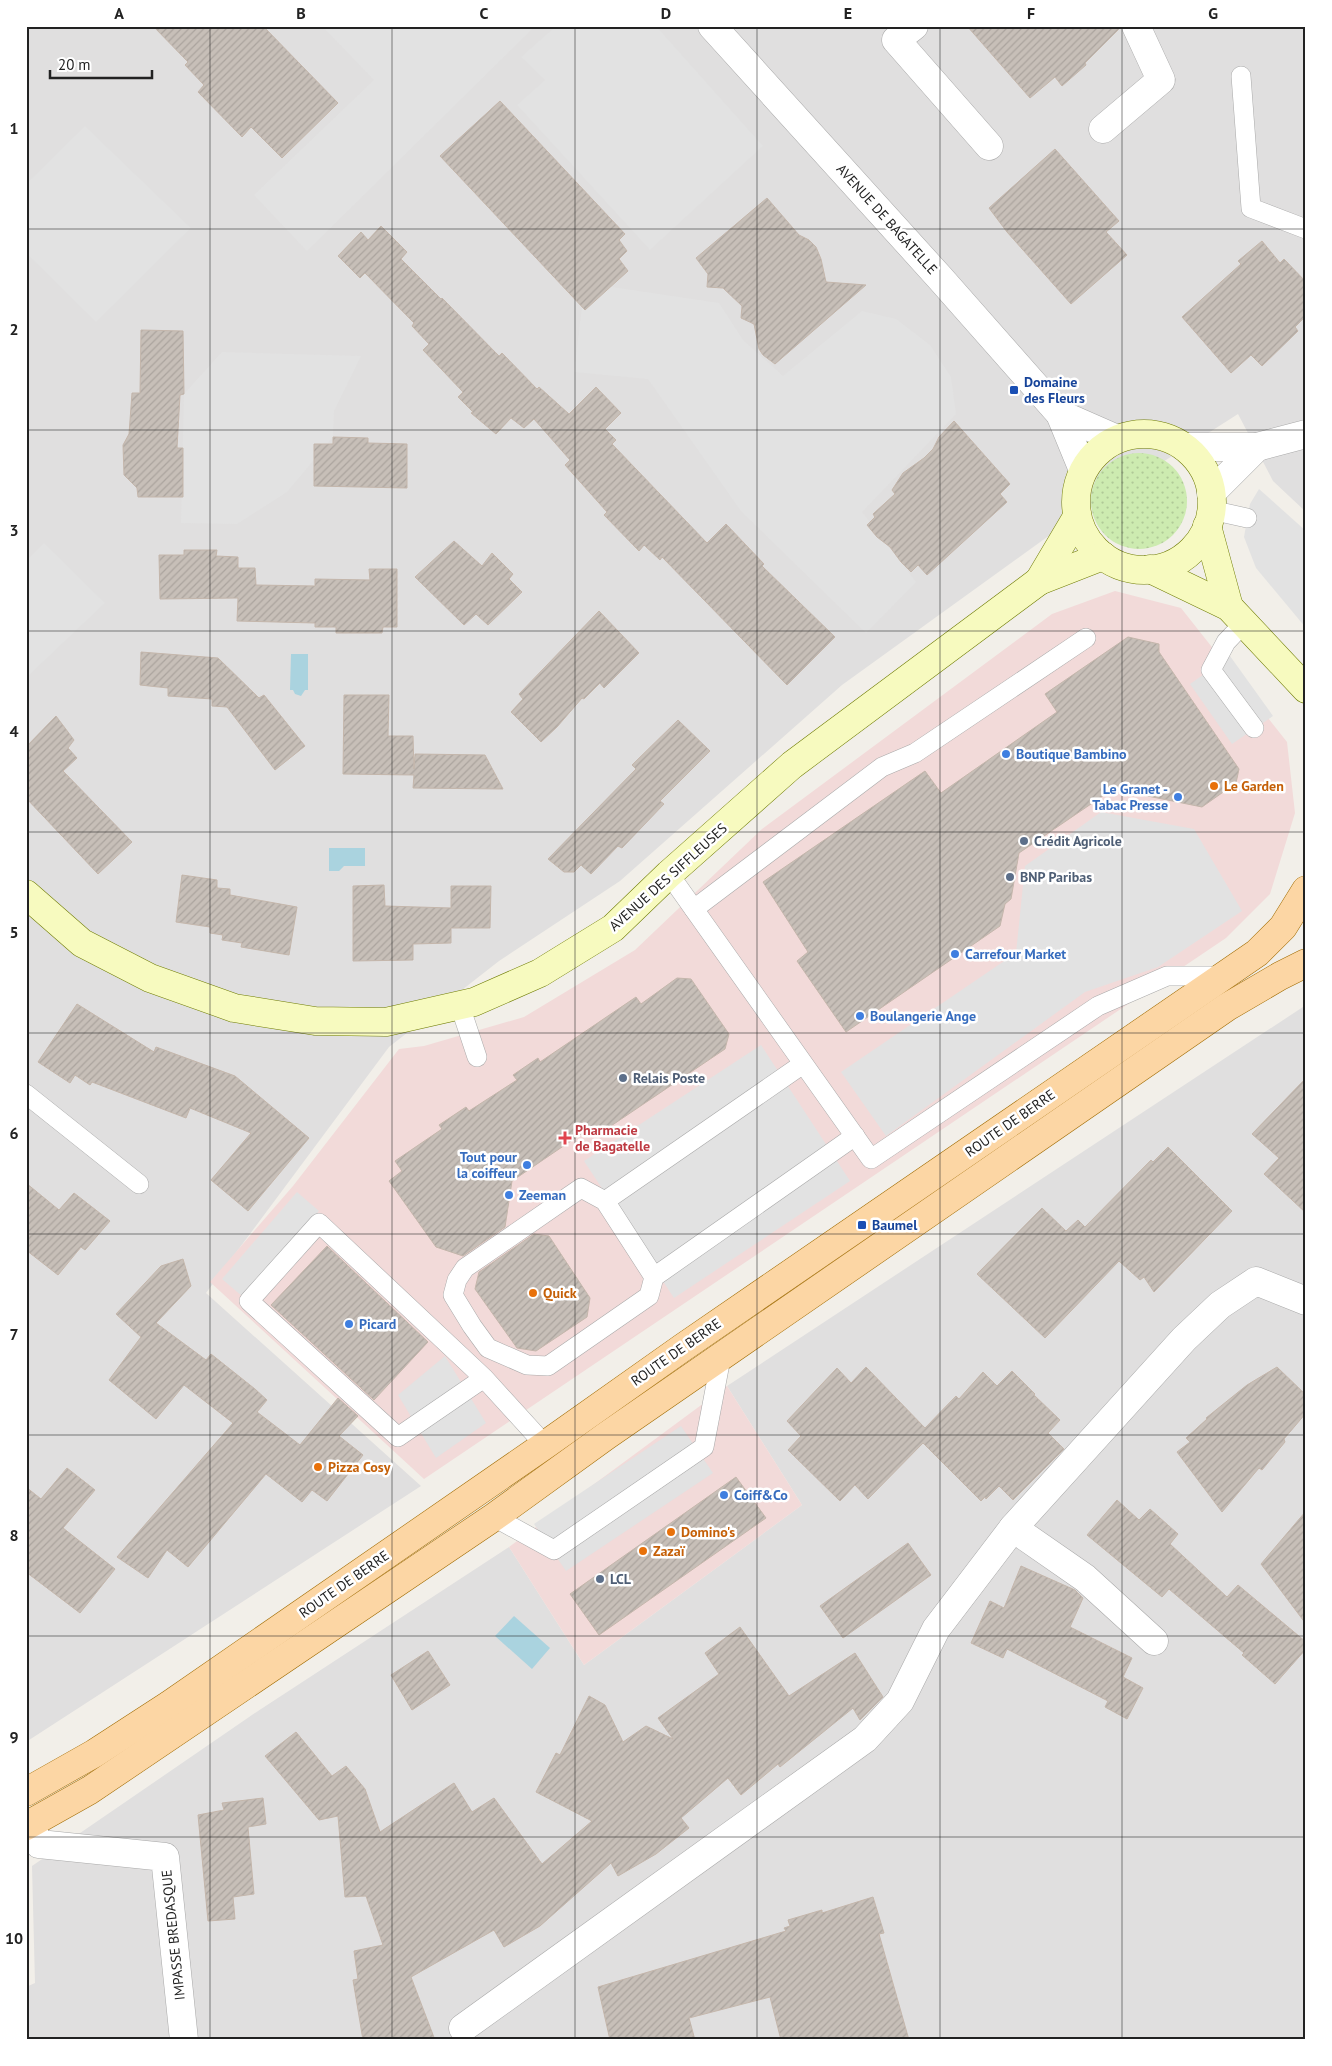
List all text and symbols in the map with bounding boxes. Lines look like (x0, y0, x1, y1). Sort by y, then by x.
text: A (114, 3, 124, 23)
text: B (296, 3, 306, 23)
text: C (480, 3, 489, 23)
text: D (661, 3, 671, 23)
text: E (844, 3, 852, 23)
text: F (1027, 3, 1035, 23)
text: G (1208, 3, 1218, 23)
scale bar (50, 48, 152, 80)
text: 20 m (58, 55, 91, 74)
text: 1 (9, 118, 19, 138)
street label: AVENUE DE BAGATELLE (833, 160, 941, 278)
text: 2 (9, 319, 19, 339)
place label: Domaine des Fleurs (1024, 373, 1085, 407)
marker: Domaine des Fleurs (1008, 384, 1020, 396)
text: 3 (9, 520, 19, 540)
text: 4 (9, 721, 19, 741)
place label: Boutique Bambino (1016, 745, 1127, 763)
marker: Boutique Bambino (1000, 748, 1012, 760)
place label: Le Garden (1224, 777, 1284, 795)
place label: Le Granet - Tabac Presse (1092, 780, 1168, 814)
marker: Le Garden (1208, 780, 1220, 792)
marker: Le Granet - Tabac Presse (1172, 791, 1184, 803)
street label: AVENUE DES SIFFLEUSES (605, 819, 731, 935)
place label: Crédit Agricole (1034, 832, 1122, 850)
marker: Crédit Agricole (1018, 835, 1030, 847)
place label: BNP Paribas (1020, 868, 1092, 886)
marker: BNP Paribas (1004, 871, 1016, 883)
text: 5 (9, 922, 19, 942)
place label: Carrefour Market (965, 945, 1066, 963)
marker: Carrefour Market (949, 948, 961, 960)
place label: Boulangerie Ange (870, 1007, 976, 1025)
marker: Boulangerie Ange (854, 1010, 866, 1022)
place label: Relais Poste (633, 1069, 705, 1087)
marker: Relais Poste (617, 1072, 629, 1084)
street label: ROUTE DE BERRE (962, 1085, 1058, 1161)
place label: Pharmacie de Bagatelle (575, 1121, 650, 1155)
text: 6 (9, 1123, 19, 1143)
marker: Pharmacie de Bagatelle (559, 1132, 571, 1144)
place label: Tout pour la coiffeur (457, 1148, 517, 1182)
marker: Tout pour la coiffeur (521, 1159, 533, 1171)
place label: Zeeman (519, 1186, 566, 1204)
marker: Zeeman (503, 1189, 515, 1201)
place label: Baumel (872, 1216, 918, 1234)
marker: Baumel (856, 1219, 868, 1231)
place label: Quick (543, 1284, 577, 1302)
marker: Quick (527, 1287, 539, 1299)
street label: ROUTE DE BERRE (628, 1314, 724, 1390)
place label: Picard (359, 1315, 396, 1333)
marker: Picard (343, 1318, 355, 1330)
text: 7 (9, 1324, 19, 1344)
place label: Pizza Cosy (328, 1458, 391, 1476)
marker: Pizza Cosy (312, 1461, 324, 1473)
place label: Coiff&Co (734, 1486, 788, 1504)
marker: Coiff&Co (718, 1489, 730, 1501)
place label: Domino's (681, 1523, 735, 1541)
text: 8 (9, 1525, 19, 1545)
marker: Domino's (665, 1526, 677, 1538)
place label: Zazaï (653, 1542, 686, 1560)
marker: Zazaï (637, 1545, 649, 1557)
street label: ROUTE DE BERRE (296, 1546, 392, 1622)
place label: LCL (610, 1570, 632, 1588)
marker: LCL (594, 1573, 606, 1585)
text: 9 (9, 1727, 19, 1747)
street label: IMPASSE BREDASQUE (157, 1869, 189, 2001)
text: 10 (5, 1928, 23, 1948)

